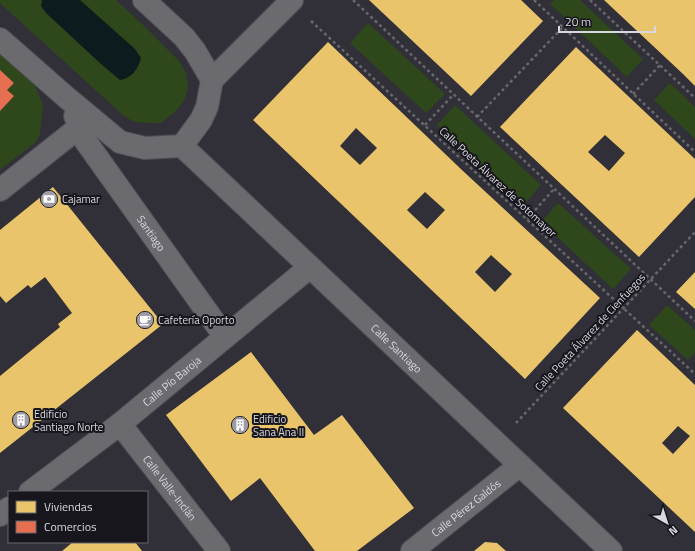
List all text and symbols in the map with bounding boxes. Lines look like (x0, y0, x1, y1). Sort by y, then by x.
scale bar (559, 8, 655, 34)
text: 20 m (565, 12, 591, 31)
street label: Calle Poeta Álvarez de Sotomayor (436, 123, 560, 241)
bank icon: Cajamar (39, 189, 59, 209)
place label: Cajamar (62, 191, 100, 207)
street label: Santiago (133, 212, 170, 255)
street label: Calle Poeta Álvarez de Cienfuegos (531, 270, 649, 394)
cafe icon: Cafetería Oporto (135, 310, 155, 330)
place label: Cafetería Oporto (158, 312, 235, 328)
street label: Calle Santiago (367, 320, 426, 377)
street label: Calle Pío Baroja (139, 352, 205, 410)
place label: Edificio Santiago Norte (34, 406, 104, 435)
building icon: Edificio Santiago Norte (11, 410, 31, 430)
place label: Edificio Sana Ana II (253, 411, 304, 440)
building icon: Edificio Sana Ana II (230, 415, 250, 435)
street label: Calle Valle-Inclán (139, 452, 200, 524)
street label: Calle Pérez Galdós (428, 475, 504, 541)
legend (8, 491, 148, 543)
text: Viviendas (44, 497, 93, 516)
north arrow (647, 503, 687, 543)
text: Comercios (44, 517, 97, 536)
text: N (665, 522, 681, 539)

